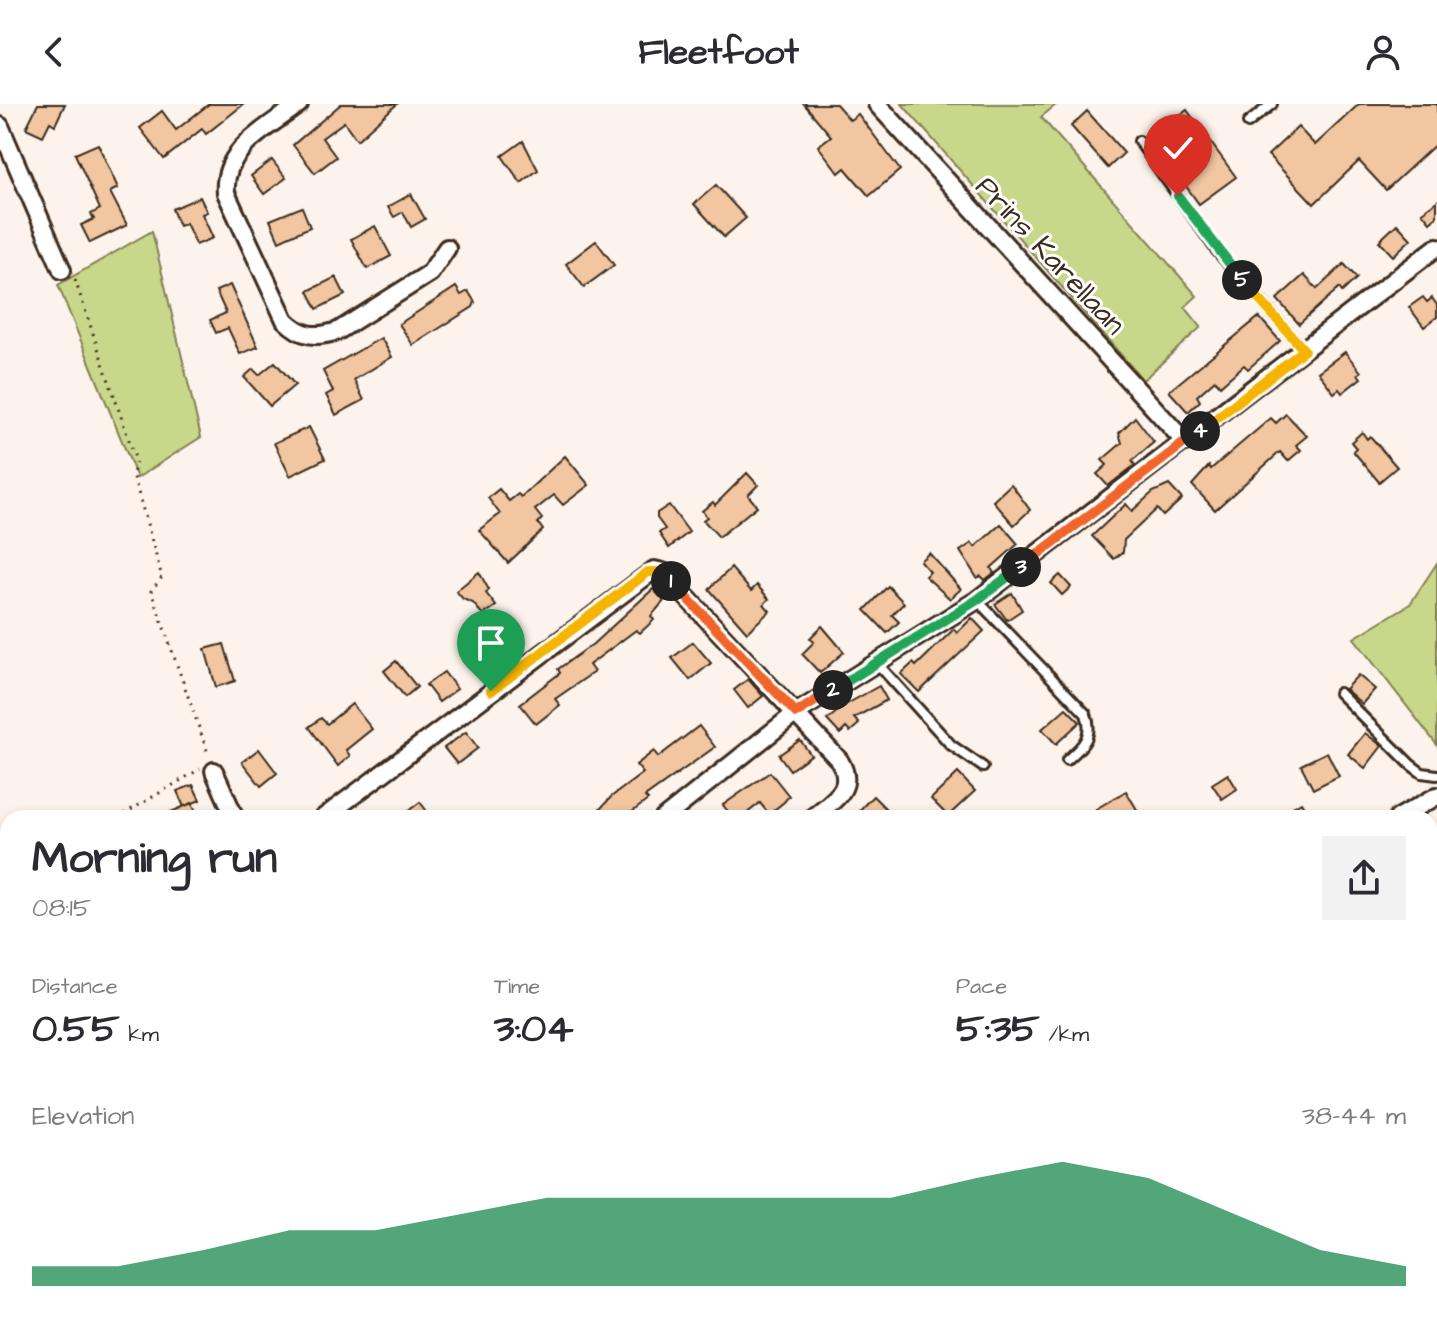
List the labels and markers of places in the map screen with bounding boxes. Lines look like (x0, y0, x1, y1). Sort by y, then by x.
pin (1144, 114, 1212, 196)
pin: 5 (1222, 260, 1262, 300)
pin: 4 (1180, 411, 1220, 451)
pin: 3 (1001, 547, 1041, 587)
pin: 1 (651, 561, 691, 601)
pin (457, 609, 525, 691)
pin: 2 (813, 670, 853, 710)

